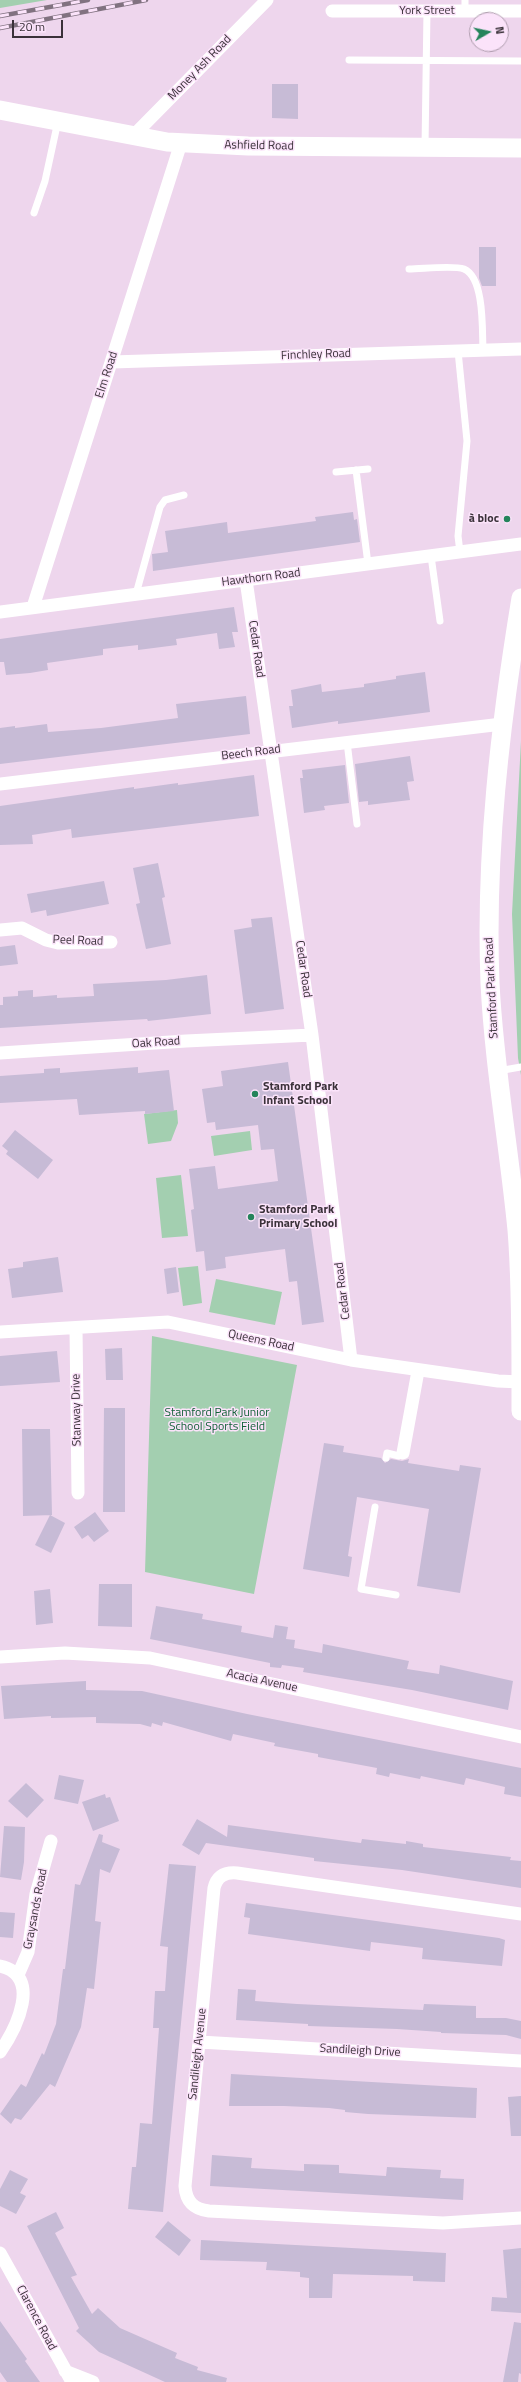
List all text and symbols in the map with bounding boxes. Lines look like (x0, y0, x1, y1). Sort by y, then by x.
street label: York Street (399, 4, 455, 18)
scale bar (14, 12, 65, 38)
north arrow (469, 12, 509, 52)
text: 20 m (19, 17, 45, 36)
text: N (491, 25, 508, 35)
street label: Money Ash Road (165, 32, 235, 104)
street label: Ashfield Road (224, 138, 294, 154)
street label: Finchley Road (281, 347, 351, 363)
street label: Elm Road (93, 350, 121, 400)
place label: à bloc (469, 512, 499, 526)
marker: à bloc (502, 514, 512, 524)
street label: Hawthorn Road (221, 566, 301, 590)
street label: Cedar Road (245, 619, 267, 679)
street label: Beech Road (220, 742, 282, 764)
street label: Peel Road (52, 933, 104, 949)
street label: Stamford Park Road (482, 937, 502, 1039)
street label: Cedar Road (292, 939, 314, 999)
street label: Oak Road (131, 1034, 181, 1052)
place label: Stamford Park Infant School (263, 1080, 338, 1108)
marker: Stamford Park Infant School (250, 1089, 260, 1099)
place label: Stamford Park Primary School (259, 1203, 337, 1231)
marker: Stamford Park Primary School (246, 1212, 256, 1222)
street label: Cedar Road (332, 1262, 354, 1320)
street label: Queens Road (227, 1327, 295, 1355)
street label: Stanway Drive (69, 1374, 85, 1446)
park label: Stamford Park Junior School Sports Field (165, 1406, 269, 1434)
street label: Acacia Avenue (225, 1666, 299, 1696)
street label: Graysands Road (21, 1867, 51, 1951)
street label: Sandileigh Avenue (186, 2007, 210, 2101)
street label: Sandileigh Drive (319, 2042, 401, 2060)
street label: Clarence Road (13, 2283, 59, 2353)

